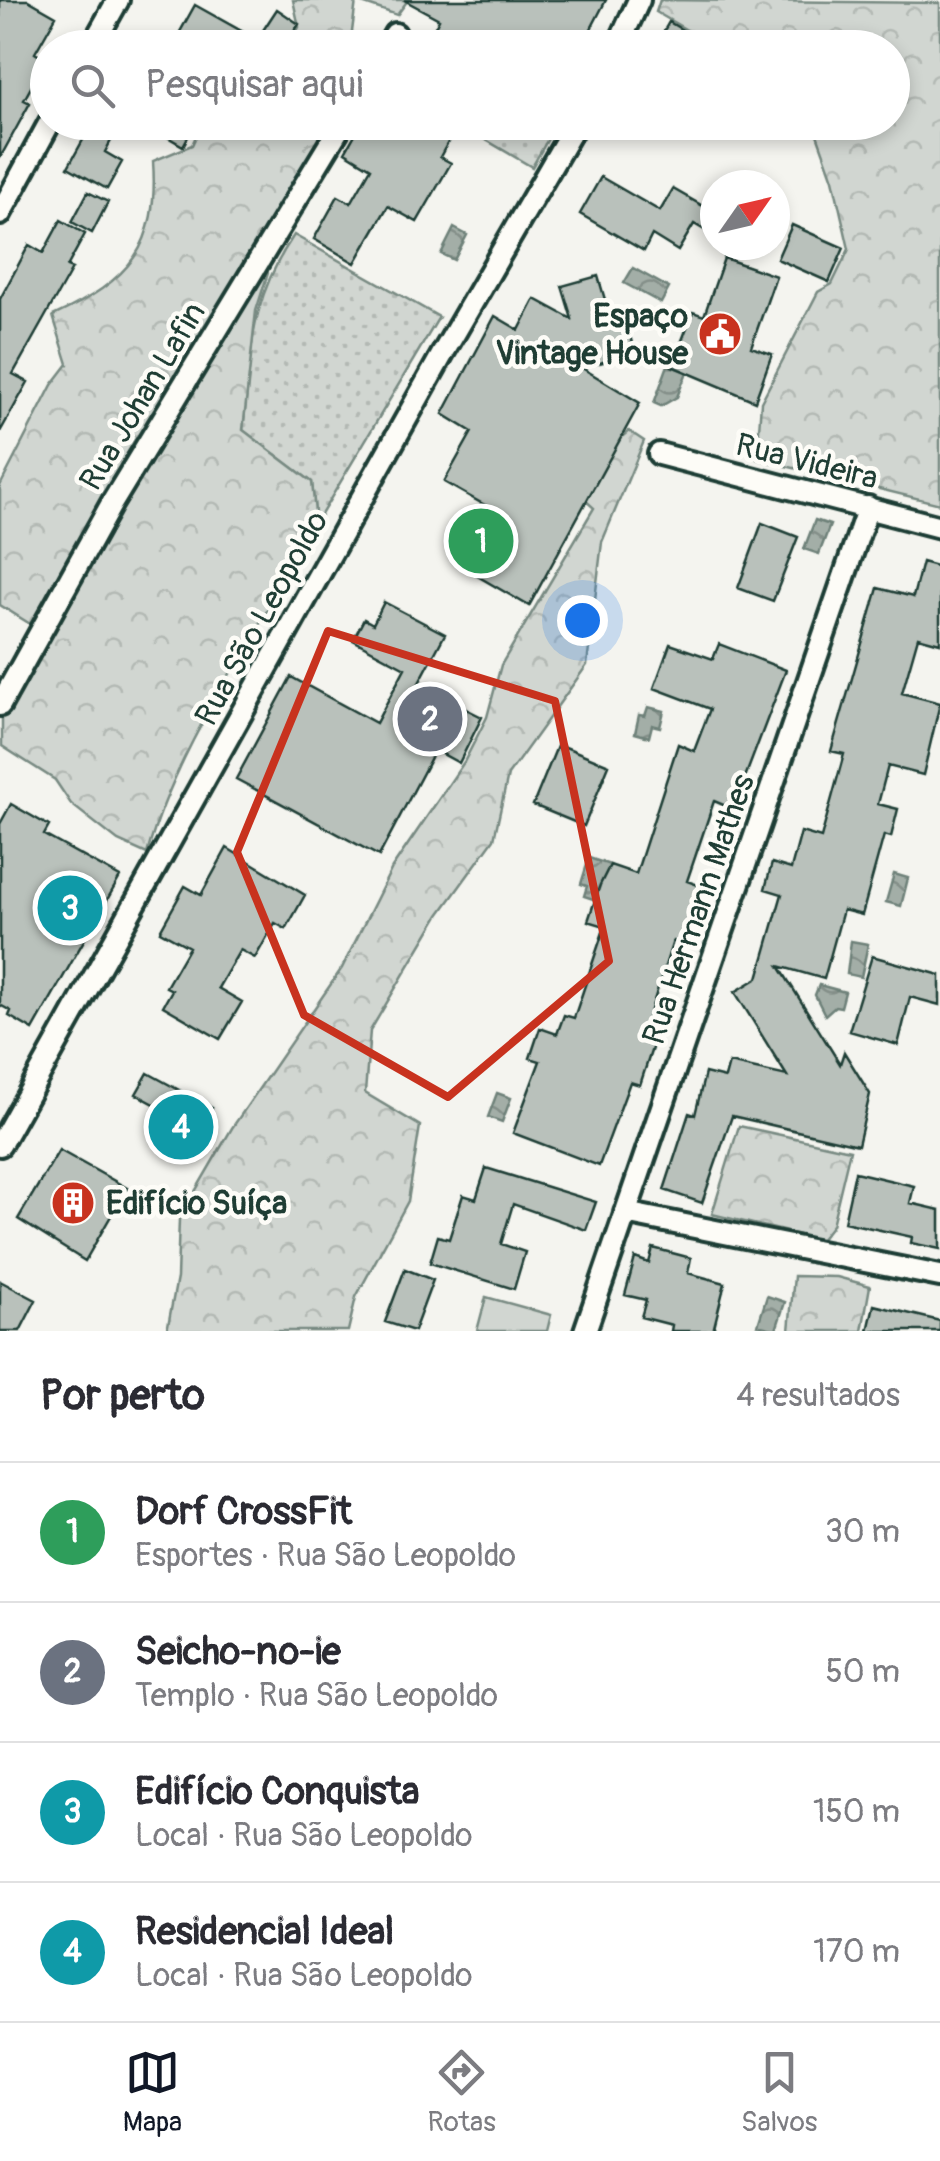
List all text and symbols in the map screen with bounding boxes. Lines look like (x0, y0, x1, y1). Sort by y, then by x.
search box (30, 30, 910, 140)
icon: search (65, 58, 120, 113)
text: Pesquisar aqui (145, 61, 363, 109)
north arrow (700, 170, 790, 260)
street label: Rua Johan Lafin (71, 295, 215, 498)
place label: Espaço Vintage House (495, 297, 689, 374)
public building icon: Espaço Vintage House (697, 311, 743, 357)
street label: Rua Videira (732, 425, 882, 499)
street label: Rua São Leopoldo (186, 504, 337, 733)
pin: 1 (448, 504, 514, 578)
your location (557, 595, 608, 646)
pin: 2 (398, 682, 462, 756)
street label: Rua Hermann Mathes (634, 769, 764, 1050)
pin: 3 (38, 870, 102, 946)
pin: 4 (148, 1090, 214, 1164)
building icon: Edifício Suíça (50, 1180, 96, 1226)
place label: Edifício Suíça (106, 1184, 287, 1224)
text: Por perto (40, 1370, 205, 1422)
text: 4 resultados (736, 1376, 900, 1416)
text: Dorf CrossFit (135, 1488, 352, 1536)
text: 1 (66, 1512, 79, 1552)
text: 30 m (825, 1512, 900, 1552)
text: Esportes · Rua São Leopoldo (135, 1536, 516, 1576)
text: Seicho-no-ie (135, 1628, 341, 1676)
text: 2 (64, 1652, 81, 1692)
text: 50 m (825, 1652, 900, 1692)
text: Templo · Rua São Leopoldo (135, 1676, 498, 1716)
text: Edifício Conquista (135, 1768, 420, 1816)
text: 3 (64, 1792, 81, 1832)
text: 150 m (813, 1792, 900, 1832)
text: Local · Rua São Leopoldo (135, 1816, 472, 1856)
text: Residencial Ideal (135, 1908, 394, 1956)
text: 4 (63, 1932, 82, 1972)
text: 170 m (813, 1932, 900, 1972)
text: Local · Rua São Leopoldo (135, 1956, 472, 1996)
tab: Mapa (123, 2045, 182, 2140)
tab: Rotas (428, 2045, 496, 2140)
tab: Salvos (741, 2045, 817, 2140)

